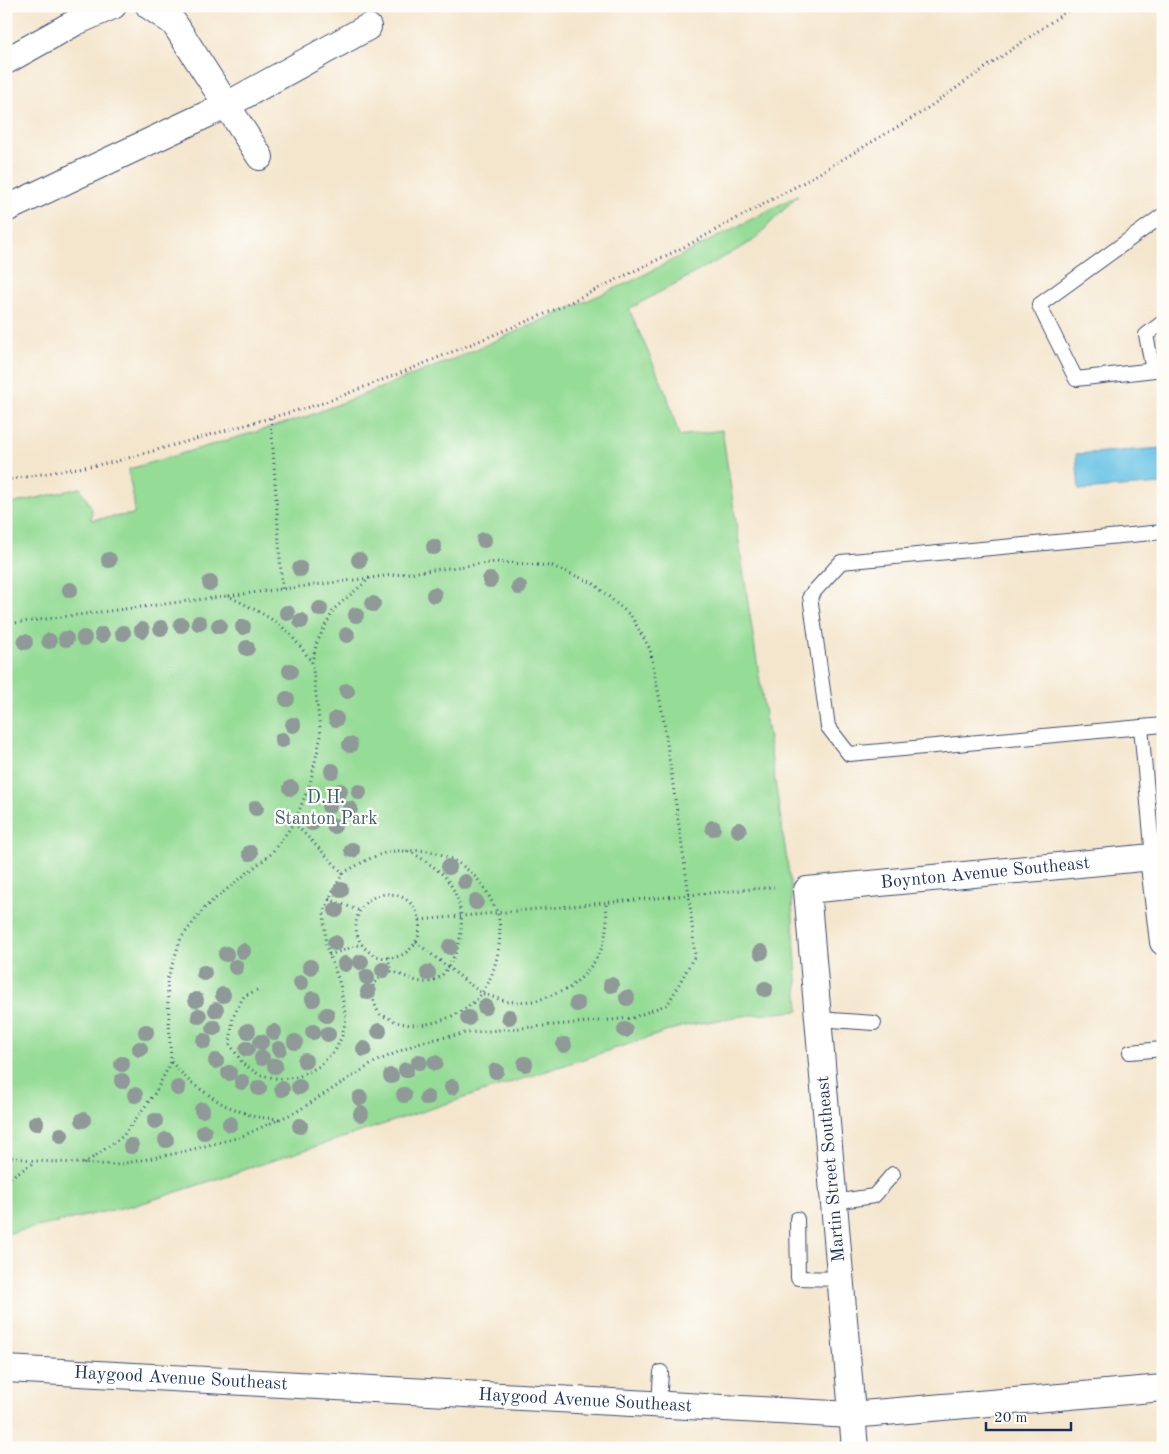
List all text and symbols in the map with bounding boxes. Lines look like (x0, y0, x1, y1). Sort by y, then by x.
park label: D.H. Stanton Park (274, 789, 378, 828)
street label: Boynton Avenue Southeast (880, 854, 1091, 892)
street label: Martin Street Southeast (814, 1075, 848, 1263)
street label: Haygood Avenue Southeast (73, 1364, 288, 1393)
street label: Haygood Avenue Southeast (478, 1386, 692, 1415)
scale bar (986, 1399, 1072, 1431)
text: 20 m (994, 1411, 1028, 1426)

